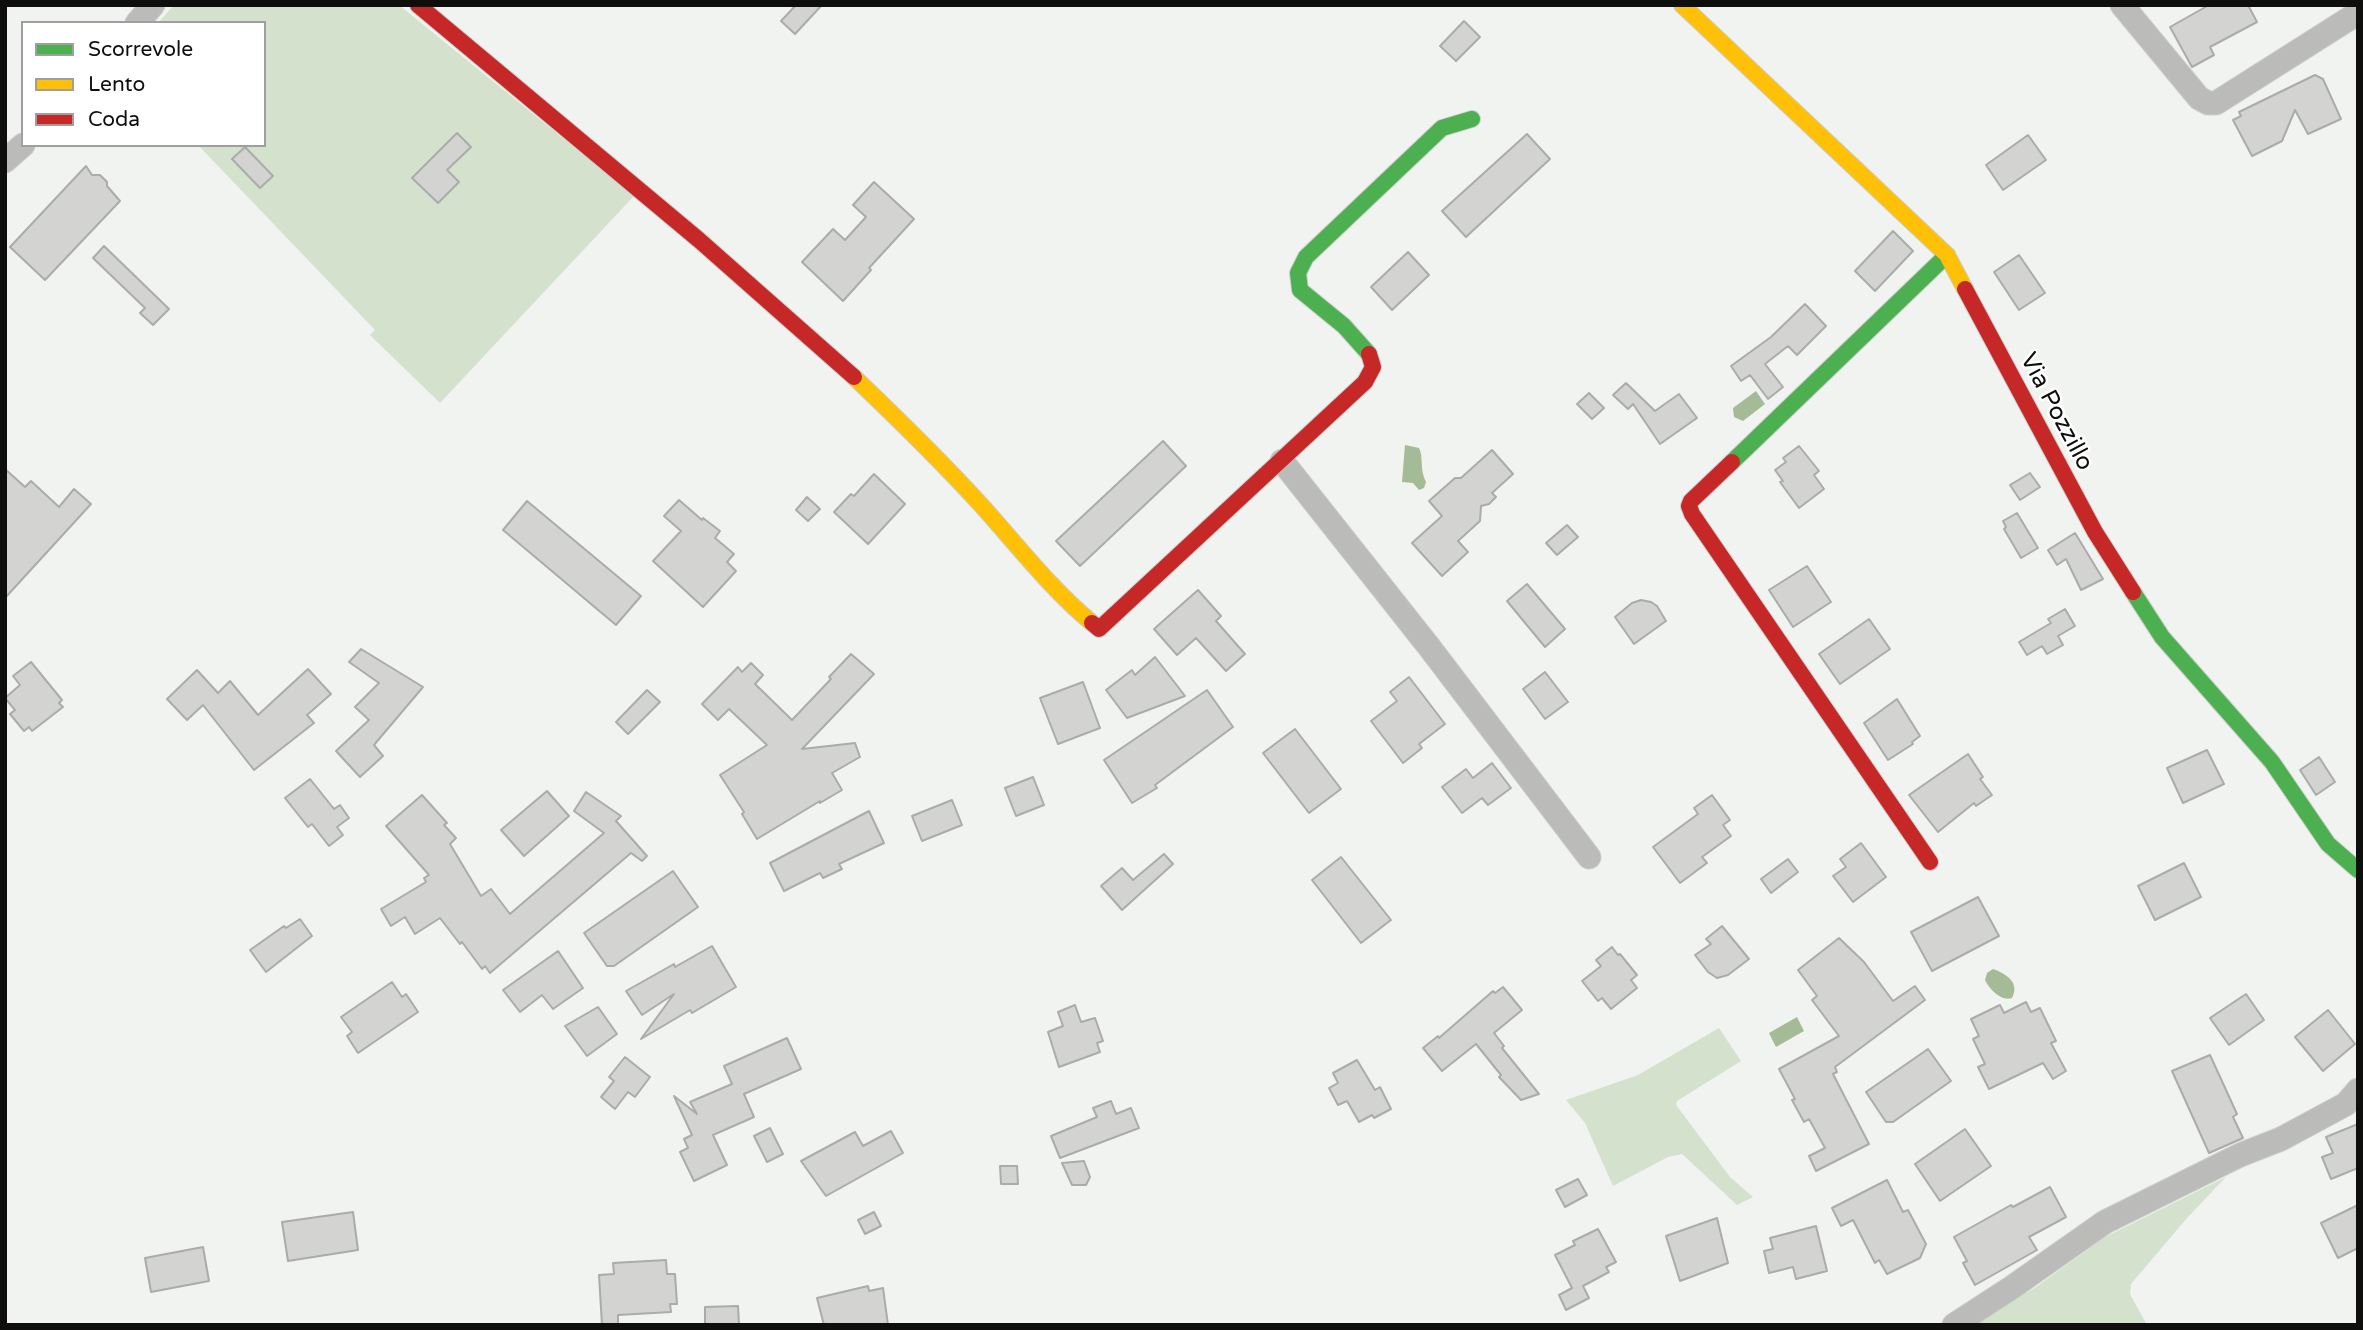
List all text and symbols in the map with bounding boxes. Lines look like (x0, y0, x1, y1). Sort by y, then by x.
legend (21, 21, 266, 147)
text: Scorrevole (88, 37, 193, 62)
text: Lento (88, 72, 145, 97)
text: Coda (88, 107, 140, 132)
street label: Via Pozzillo (2013, 348, 2099, 476)

